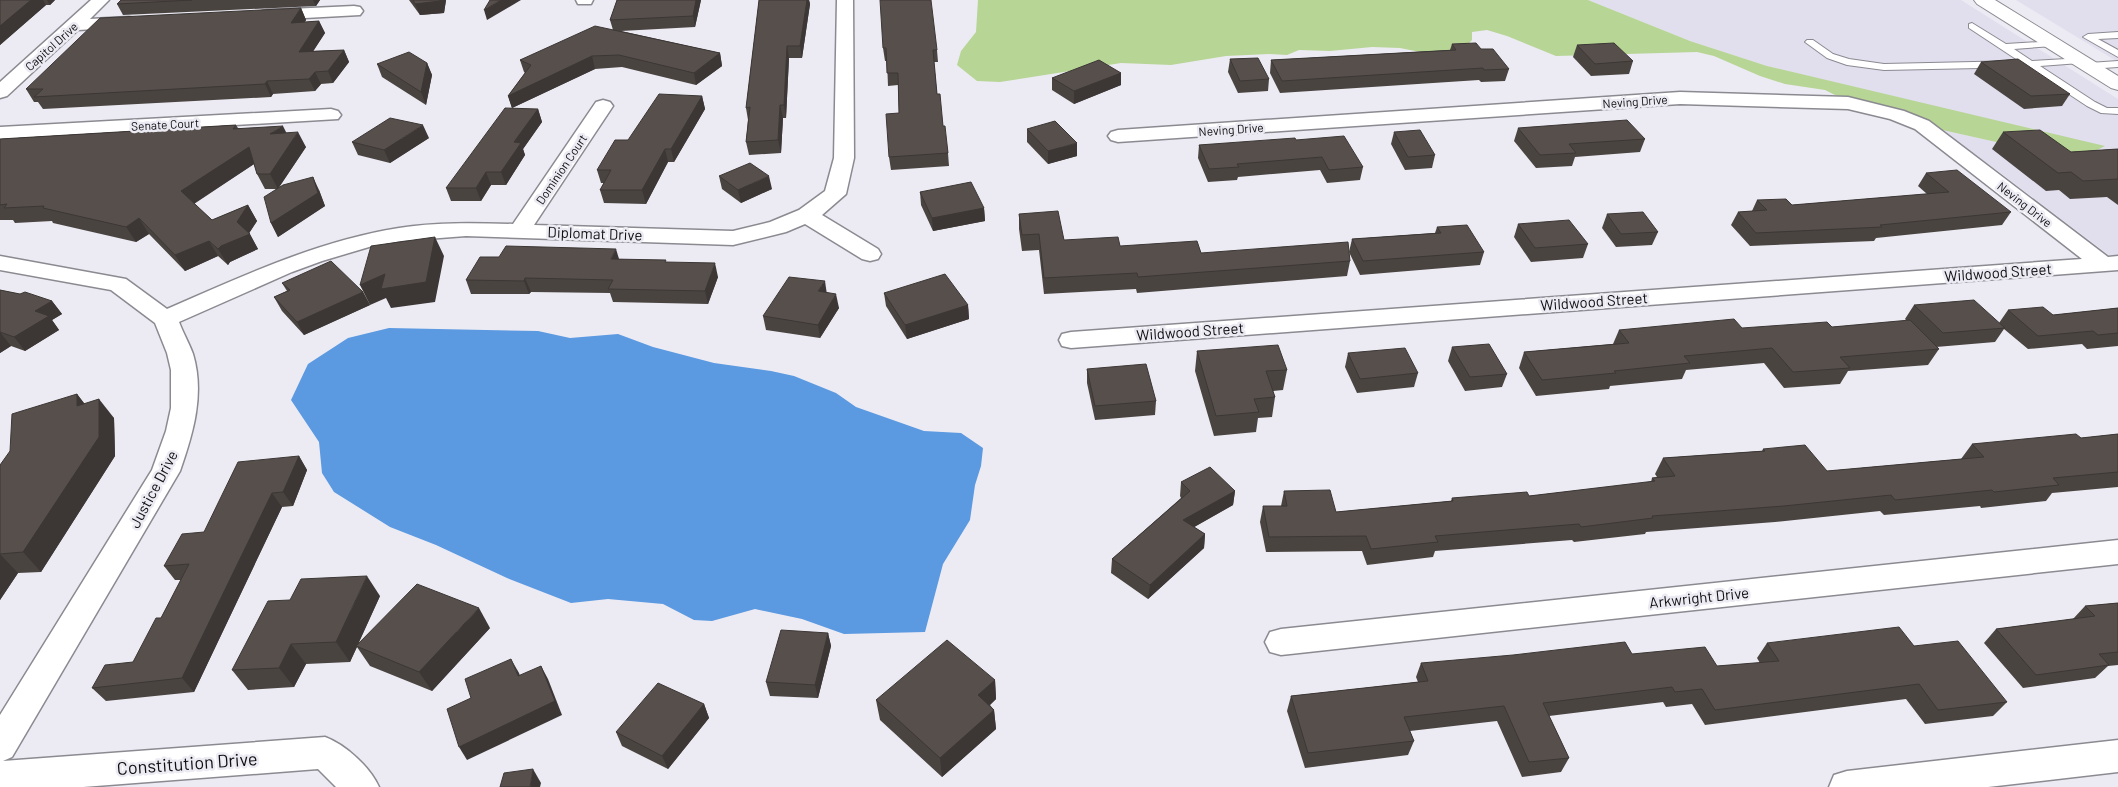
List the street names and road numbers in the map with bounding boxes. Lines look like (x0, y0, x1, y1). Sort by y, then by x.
street label: Capitol Drive (22, 19, 80, 73)
street label: Neving Drive (1602, 92, 1668, 110)
street label: Senate Court (131, 115, 199, 133)
street label: Neving Drive (1198, 120, 1264, 138)
street label: Dominion Court (533, 131, 589, 207)
street label: Neving Drive (1995, 178, 2055, 230)
street label: Diplomat Drive (547, 222, 643, 244)
street label: Wildwood Street (1944, 259, 2052, 285)
street label: Wildwood Street (1540, 288, 1648, 314)
street label: Wildwood Street (1136, 318, 1244, 344)
street label: Justice Drive (125, 447, 181, 531)
street label: Arkwright Drive (1648, 583, 1750, 611)
street label: Constitution Drive (116, 747, 258, 779)

